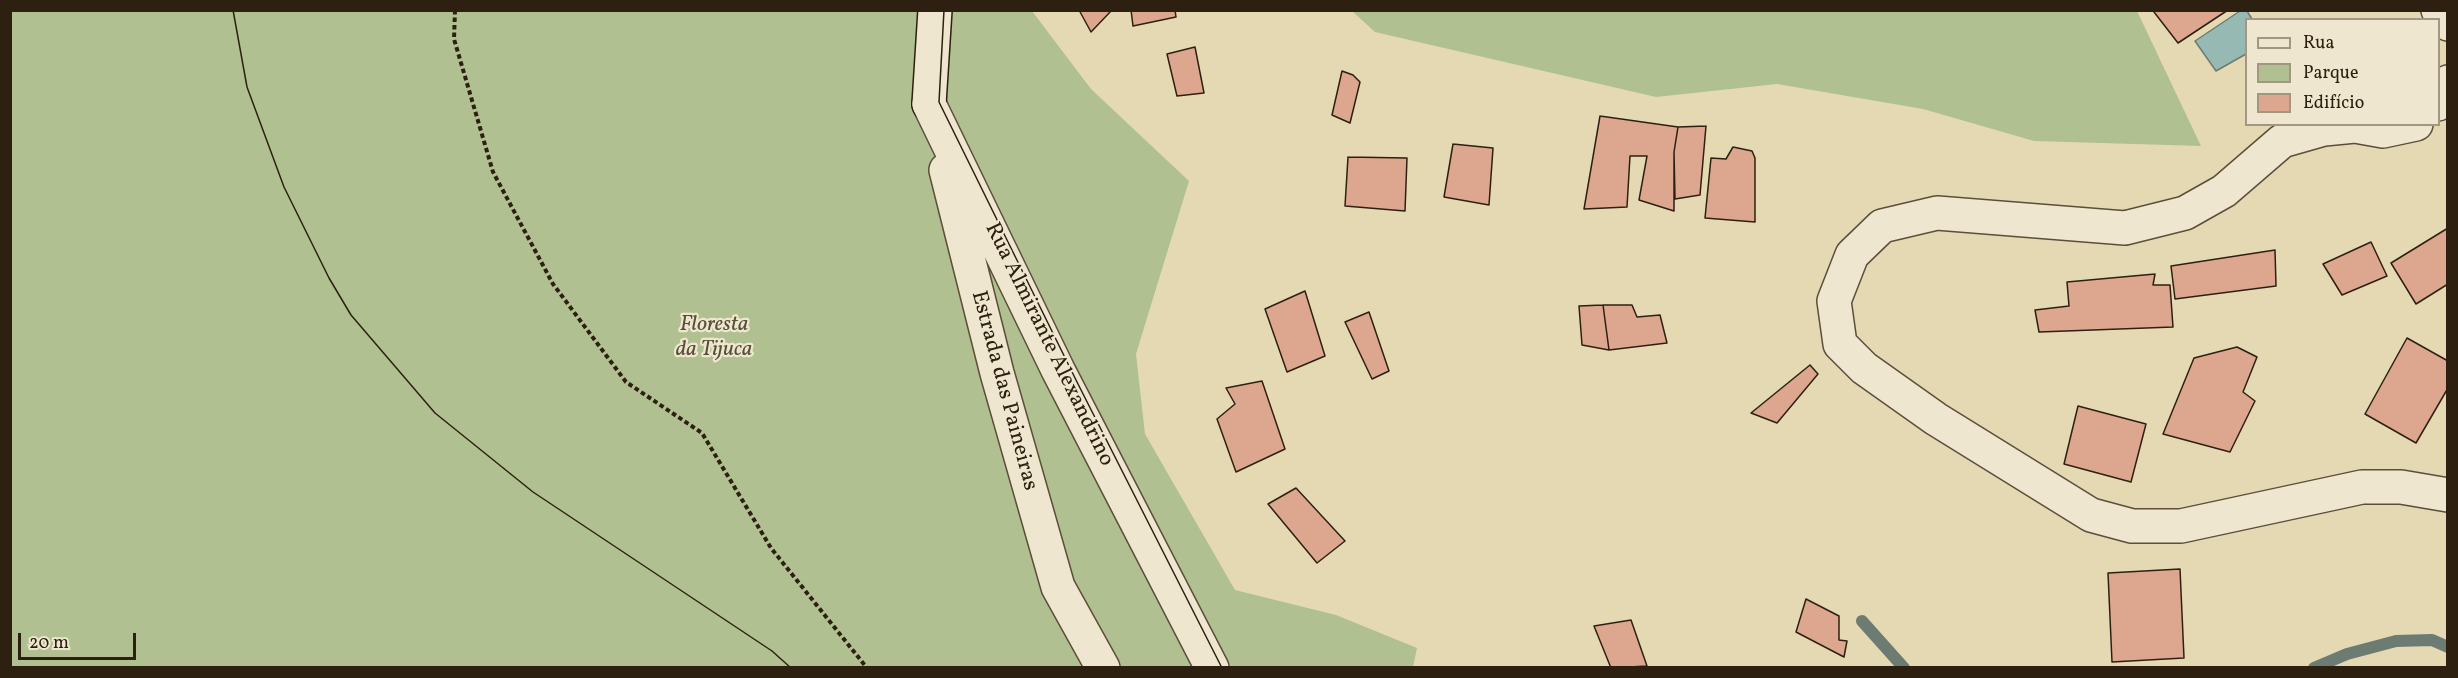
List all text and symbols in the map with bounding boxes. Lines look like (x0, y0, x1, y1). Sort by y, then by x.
legend (2245, 18, 2440, 126)
text: Rua (2303, 31, 2334, 56)
text: Parque (2303, 61, 2358, 86)
text: Edifício (2303, 91, 2364, 116)
street label: Rua Almirante Alexandrino (977, 219, 1119, 471)
street label: Estrada das Paineiras (964, 288, 1042, 494)
park label: Floresta da Tijuca (676, 313, 752, 364)
scale bar (21, 621, 140, 659)
text: 20 m (29, 631, 69, 656)

